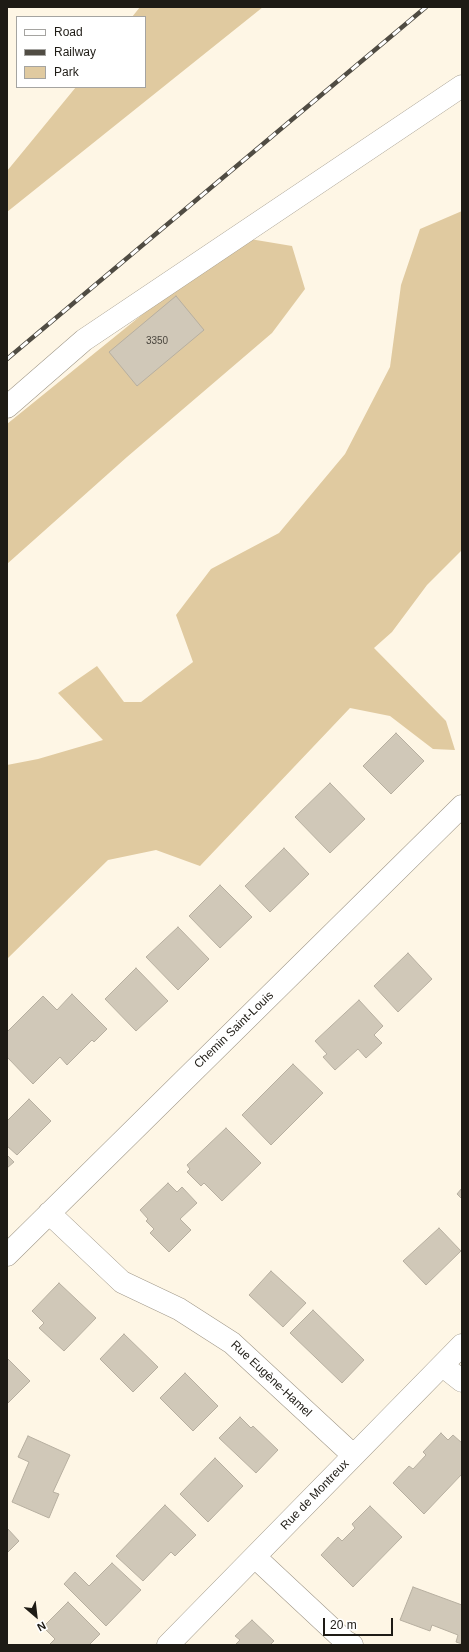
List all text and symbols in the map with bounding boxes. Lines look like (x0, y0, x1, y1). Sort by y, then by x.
legend (16, 16, 146, 88)
text: Road (54, 25, 83, 39)
text: Railway (54, 45, 96, 59)
text: Park (54, 65, 79, 79)
house number: 3350 (146, 335, 168, 347)
street label: Chemin Saint-Louis (191, 988, 277, 1072)
street label: Rue Eugène-Hamel (228, 1338, 314, 1420)
street label: Rue de Montreux (278, 1457, 352, 1533)
north arrow (16, 1596, 56, 1636)
scale bar (325, 1610, 395, 1636)
text: 20 m (330, 1618, 357, 1632)
text: N (35, 1619, 48, 1634)

